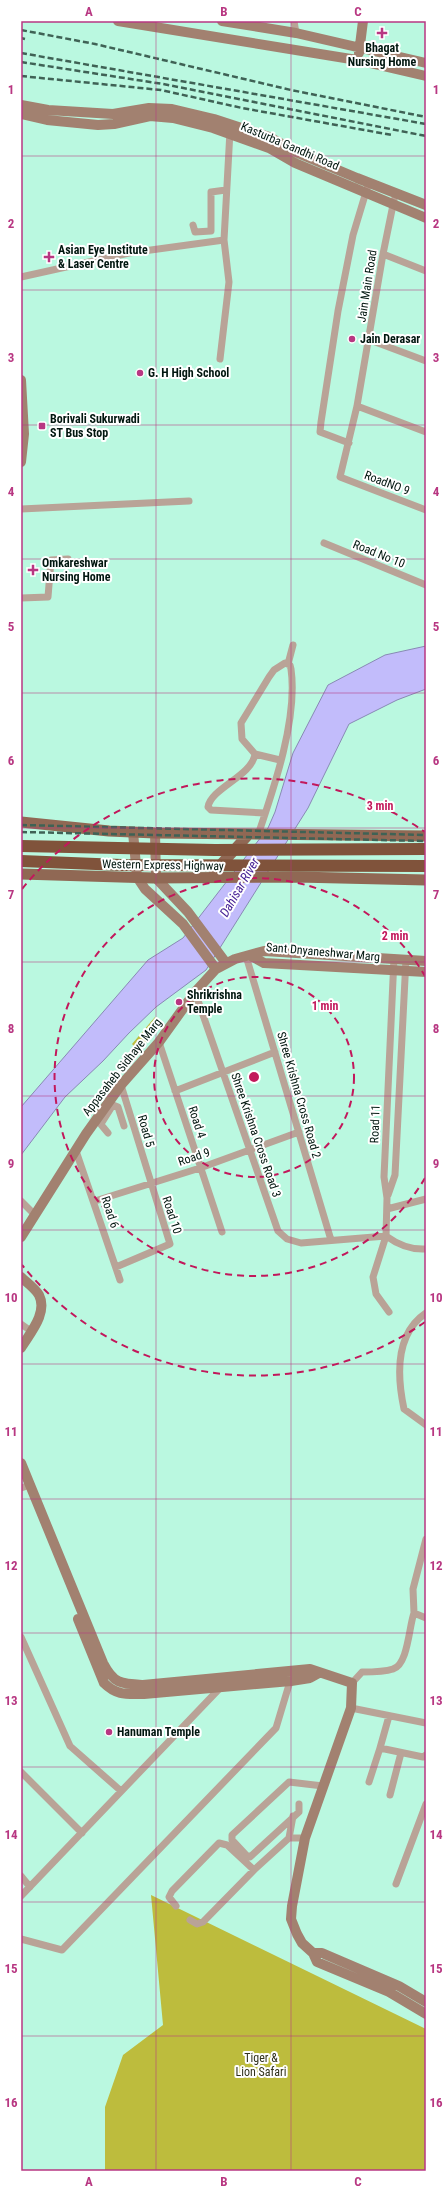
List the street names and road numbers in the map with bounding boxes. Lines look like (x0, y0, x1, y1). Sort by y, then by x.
street label: Kasturba Gandhi Road (239, 119, 341, 173)
street label: Jain Main Road (354, 249, 380, 323)
street label: RoadNO 9 (362, 468, 412, 498)
street label: Road No 10 (351, 537, 407, 571)
street label: Western Express Highway (102, 857, 224, 873)
street label: Sant Dnyaneshwar Marg (265, 940, 381, 964)
street label: Appasaheb Sidhaye Marg (80, 1015, 164, 1119)
street label: Shree Krishna Cross Road 2 (274, 1030, 324, 1160)
street label: Shree Krishna Cross Road 3 (228, 1071, 284, 1199)
street label: Road 4 (185, 1104, 209, 1140)
street label: Road 11 (367, 1104, 383, 1144)
street label: Road 5 (135, 1113, 157, 1149)
street label: Road 9 (176, 1145, 212, 1169)
street label: Road 6 (98, 1194, 122, 1230)
street label: Road 10 (159, 1194, 185, 1236)

